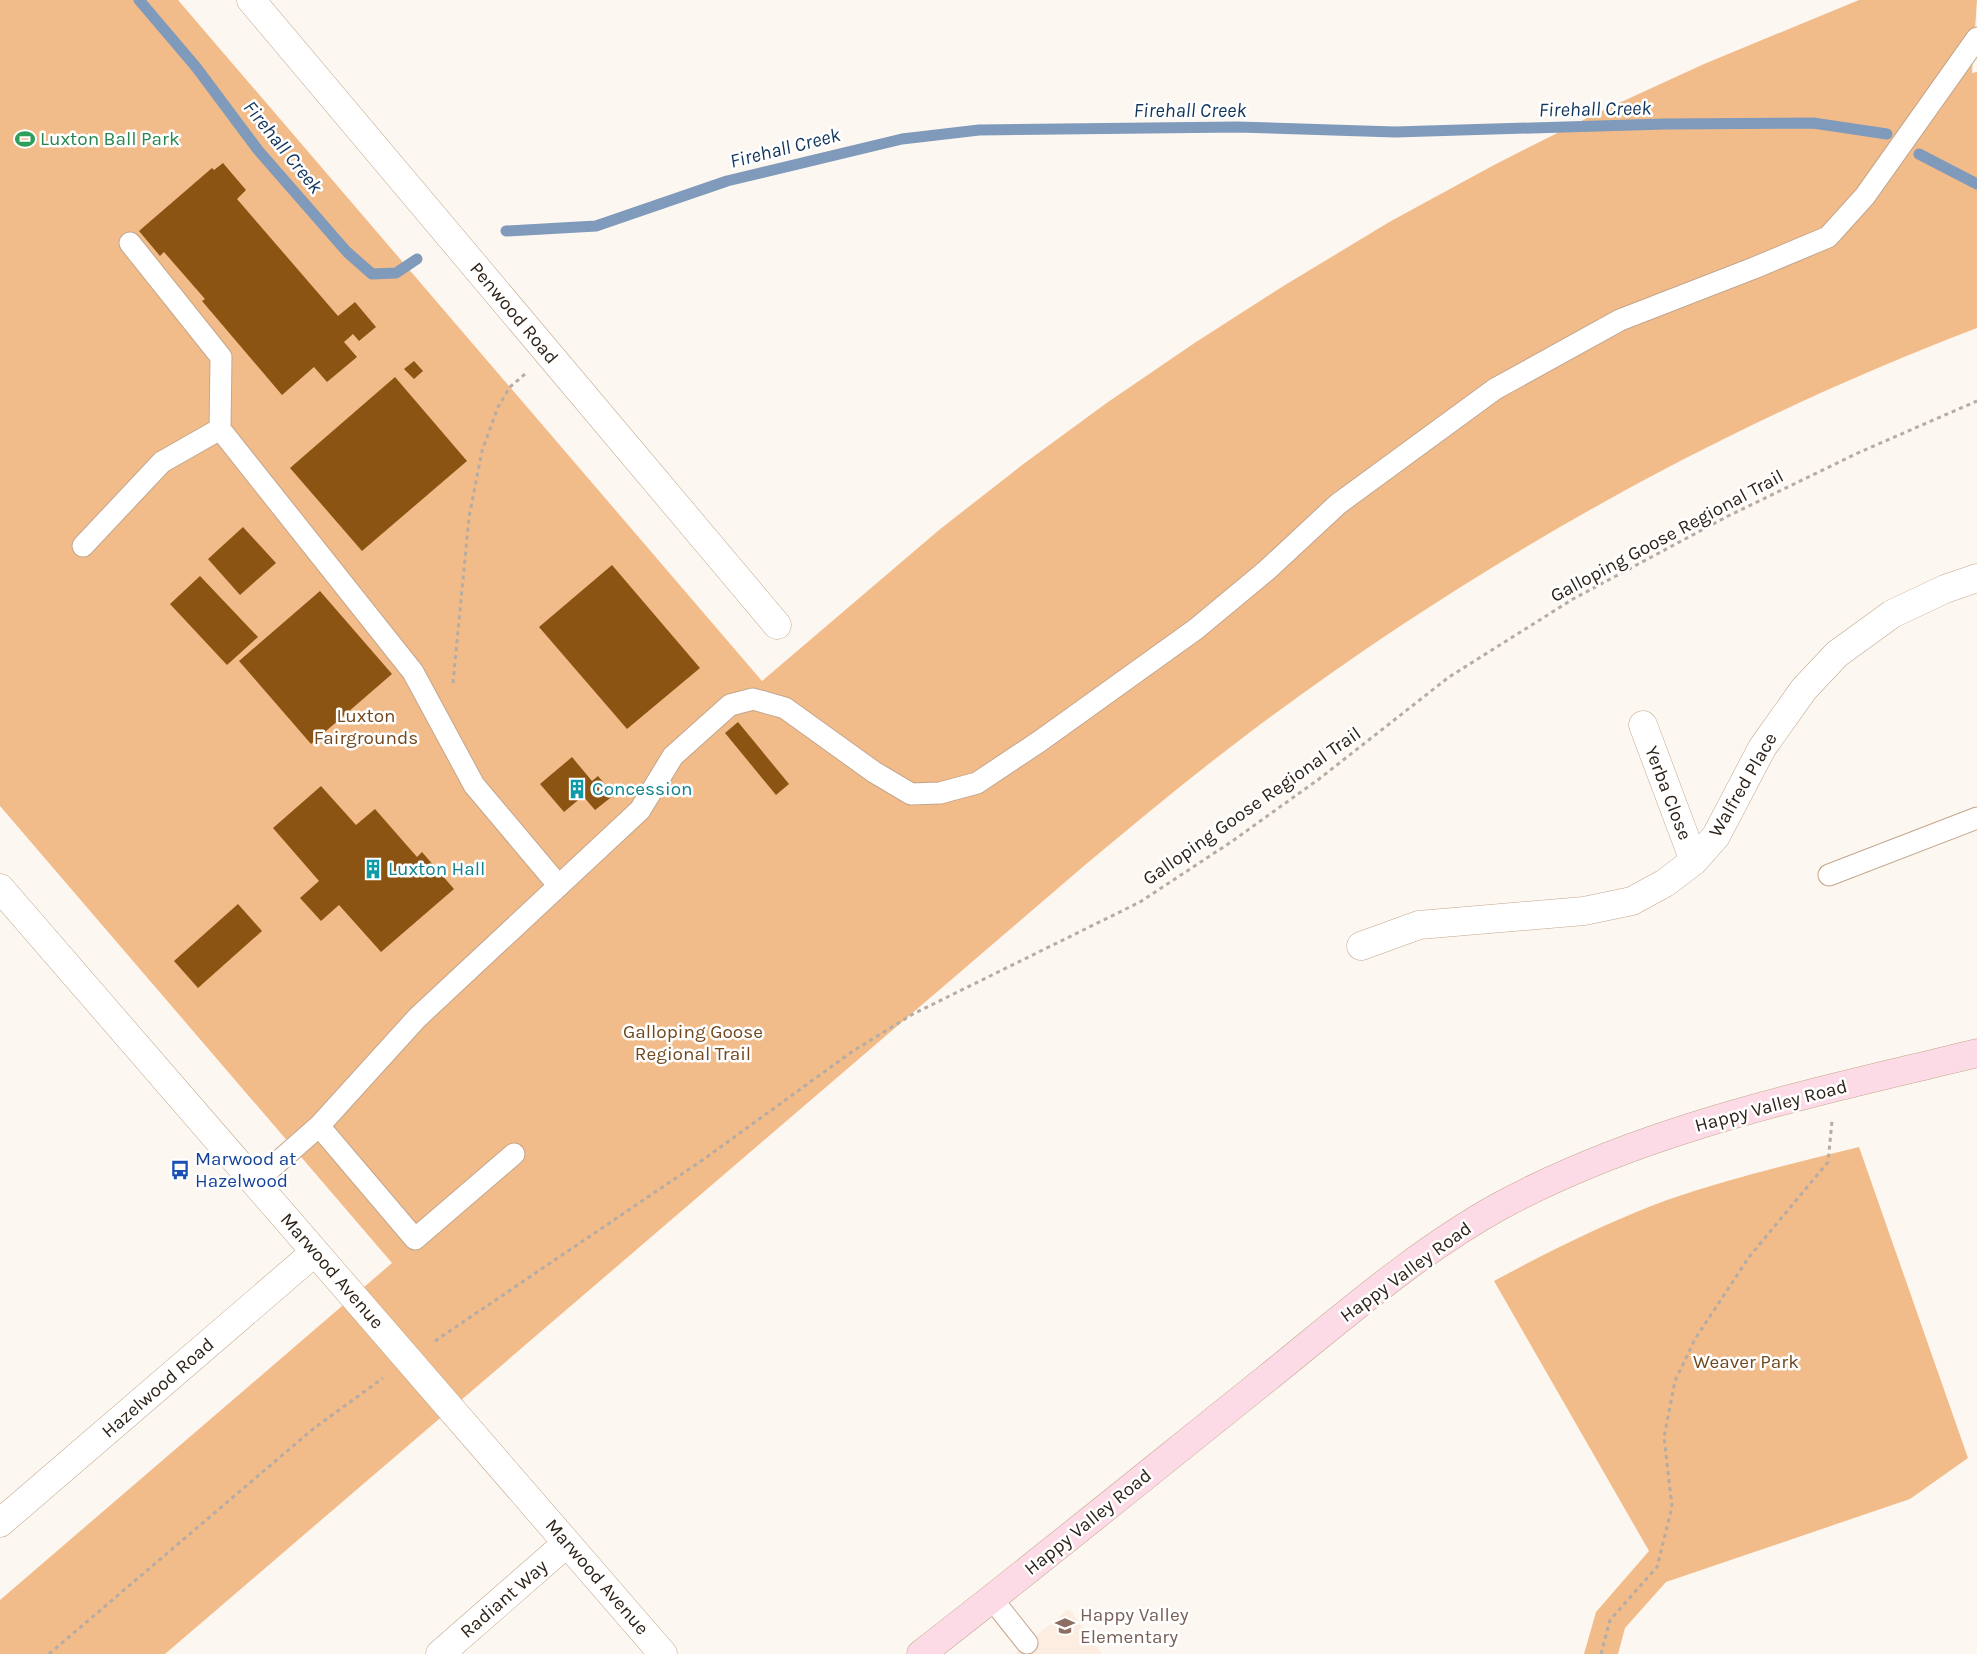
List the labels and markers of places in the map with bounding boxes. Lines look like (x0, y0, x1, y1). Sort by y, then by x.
sports icon: Luxton Ball Park (14, 128, 36, 150)
place label: Luxton Ball Park (40, 128, 180, 150)
building icon: Concession (566, 778, 588, 800)
place label: Concession (592, 778, 693, 800)
building icon: Luxton Hall (362, 858, 384, 880)
place label: Luxton Hall (388, 858, 485, 880)
place label: Marwood at Hazelwood (195, 1148, 296, 1192)
bus stop icon: Marwood at Hazelwood (169, 1159, 191, 1181)
place label: Happy Valley Elementary (1080, 1604, 1189, 1648)
school or university icon: Happy Valley Elementary (1054, 1615, 1076, 1637)

